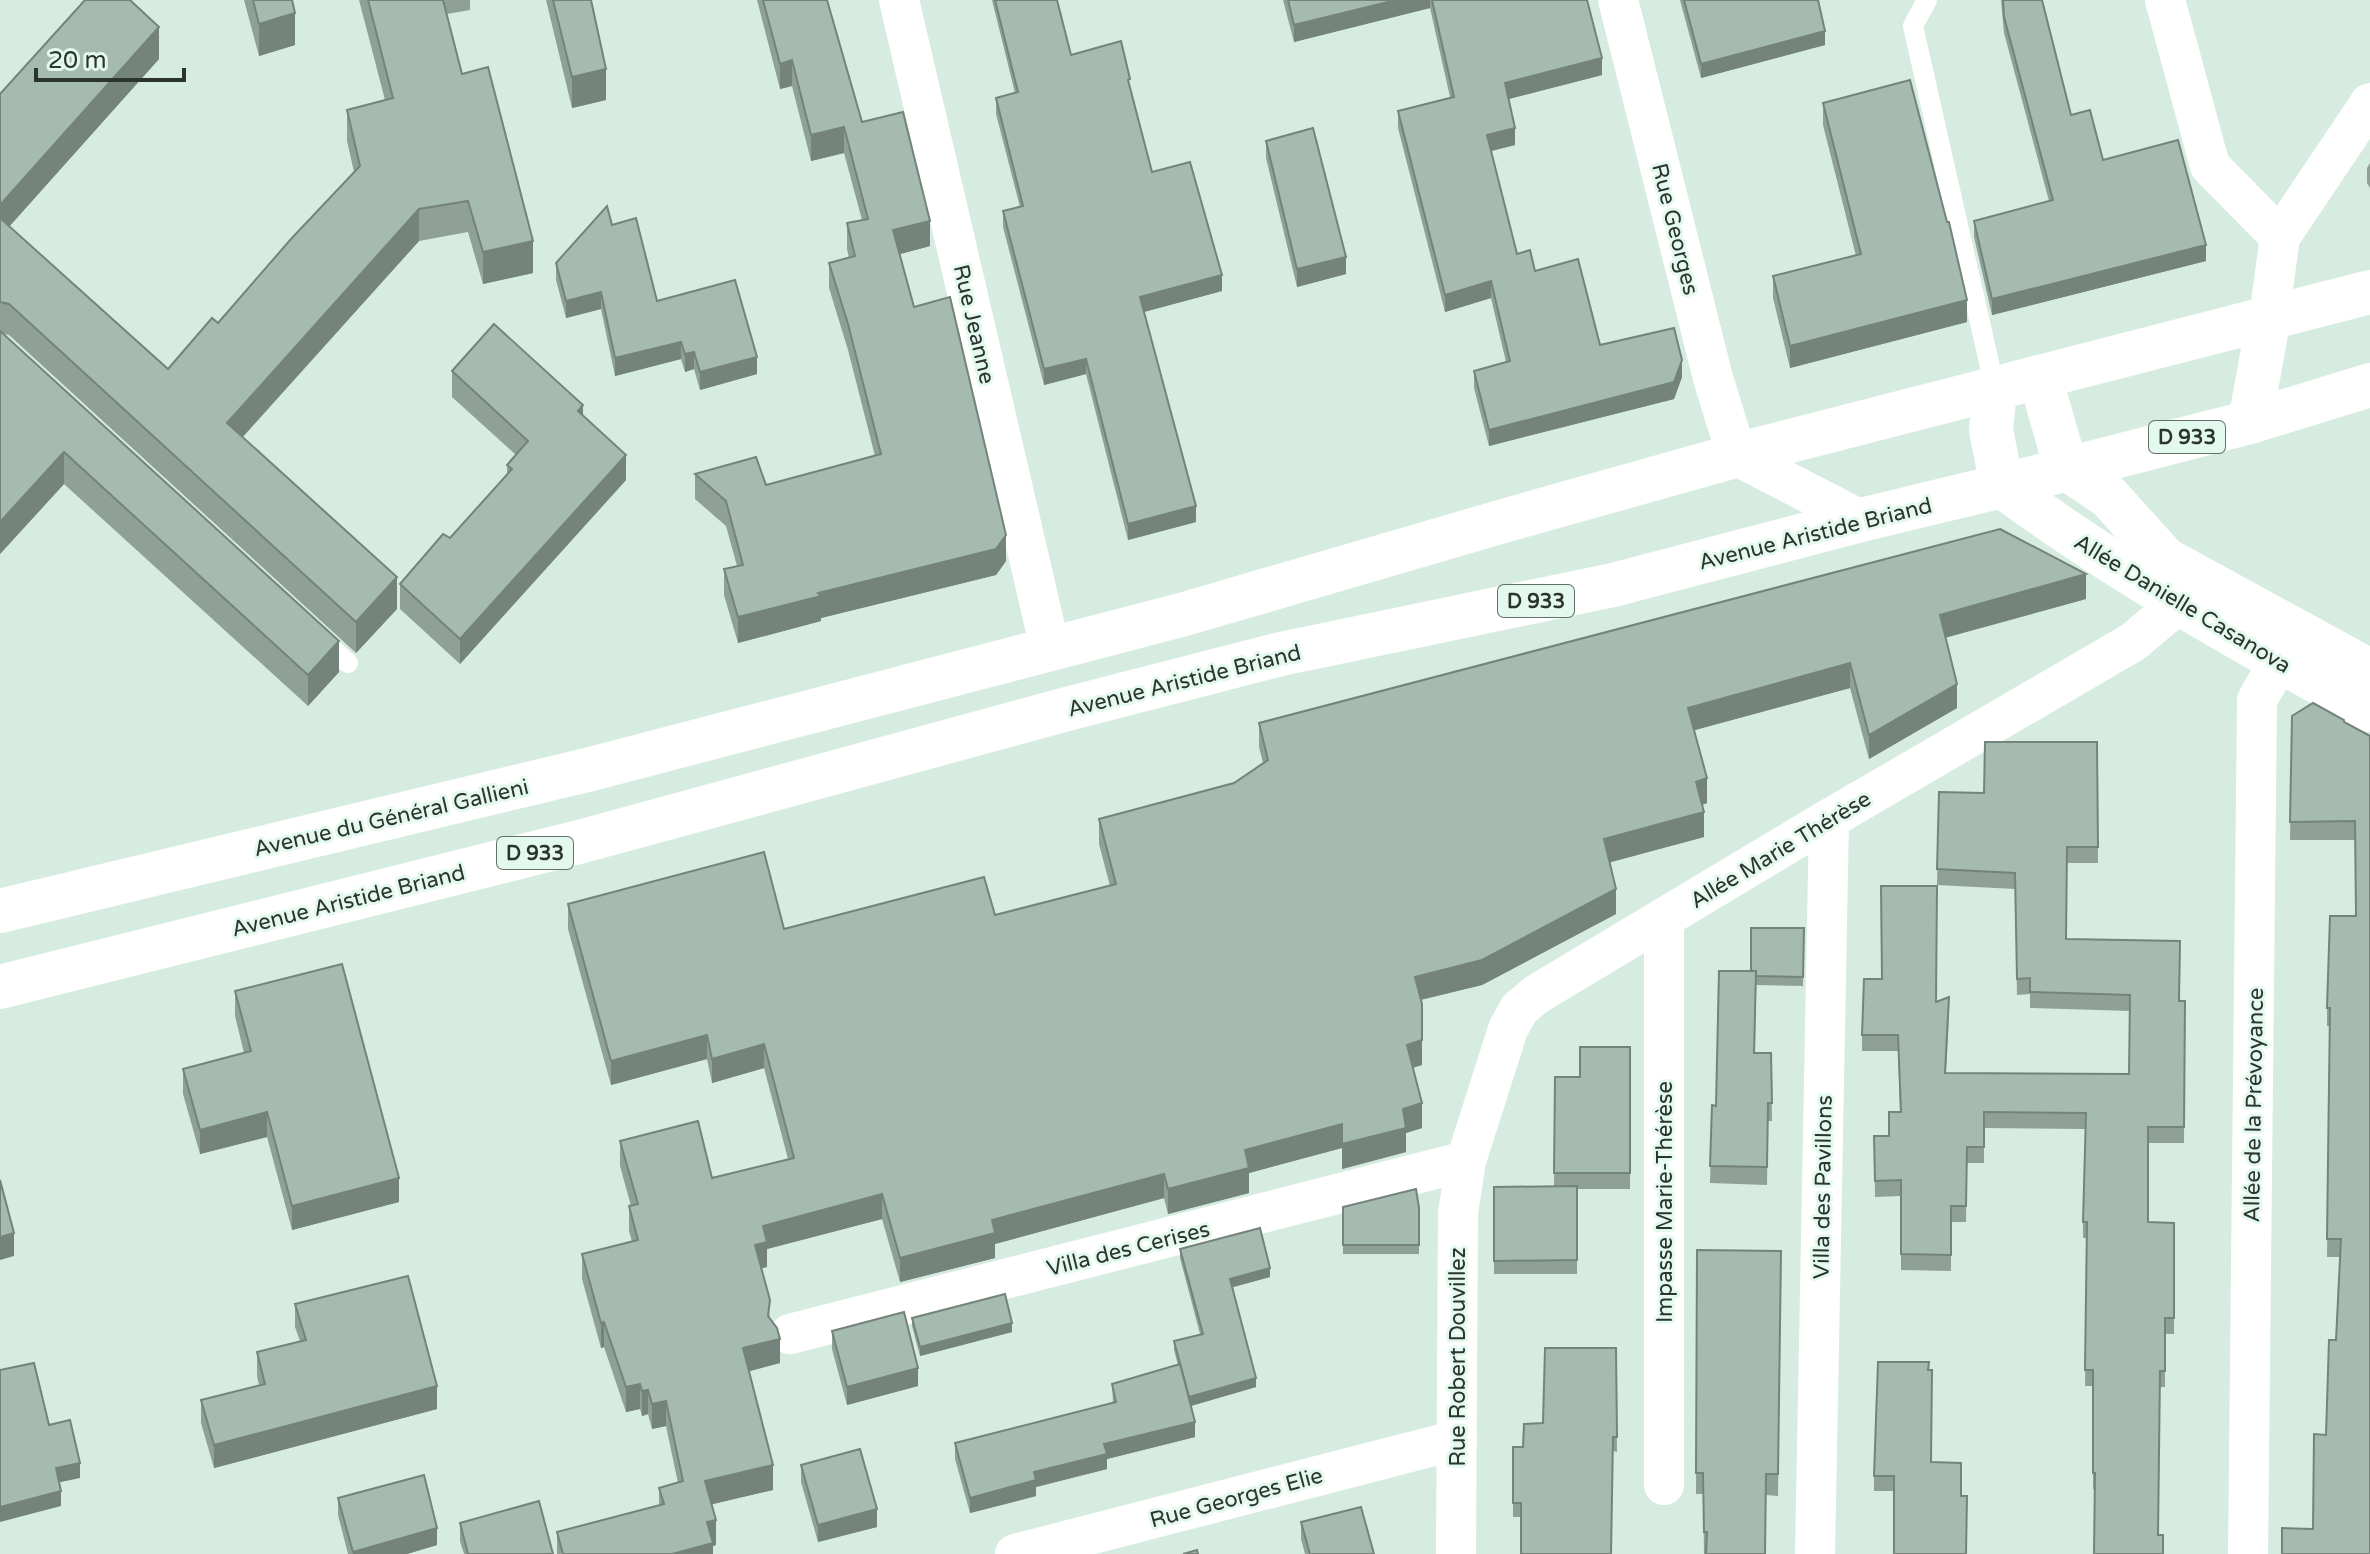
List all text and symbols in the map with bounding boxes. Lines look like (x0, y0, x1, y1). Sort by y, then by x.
scale bar (36, 32, 184, 82)
text: 20 m (48, 46, 106, 75)
street label: Rue Georges (1646, 161, 1704, 298)
street label: Rue Jeanne (948, 262, 1000, 386)
road number: D 933 (2149, 421, 2225, 453)
street label: Avenue Aristide Briand (1696, 492, 1935, 576)
street label: Allée Danielle Casanova (2069, 529, 2296, 679)
road number: D 933 (1498, 585, 1574, 617)
street label: Avenue Aristide Briand (1065, 639, 1304, 723)
street label: Avenue du Général Gallieni (251, 774, 531, 862)
street label: Allée Marie Thérèse (1685, 786, 1876, 914)
road number: D 933 (497, 837, 573, 869)
street label: Avenue Aristide Briand (229, 859, 468, 943)
street label: Allée de la Prévoyance (2239, 987, 2269, 1223)
street label: Impasse Marie-Thérèse (1652, 1081, 1678, 1323)
street label: Villa des Pavillons (1808, 1095, 1838, 1279)
street label: Villa des Cerises (1044, 1216, 1212, 1282)
street label: Rue Robert Douvillez (1445, 1247, 1471, 1467)
street label: Rue Georges Elie (1147, 1462, 1326, 1534)

